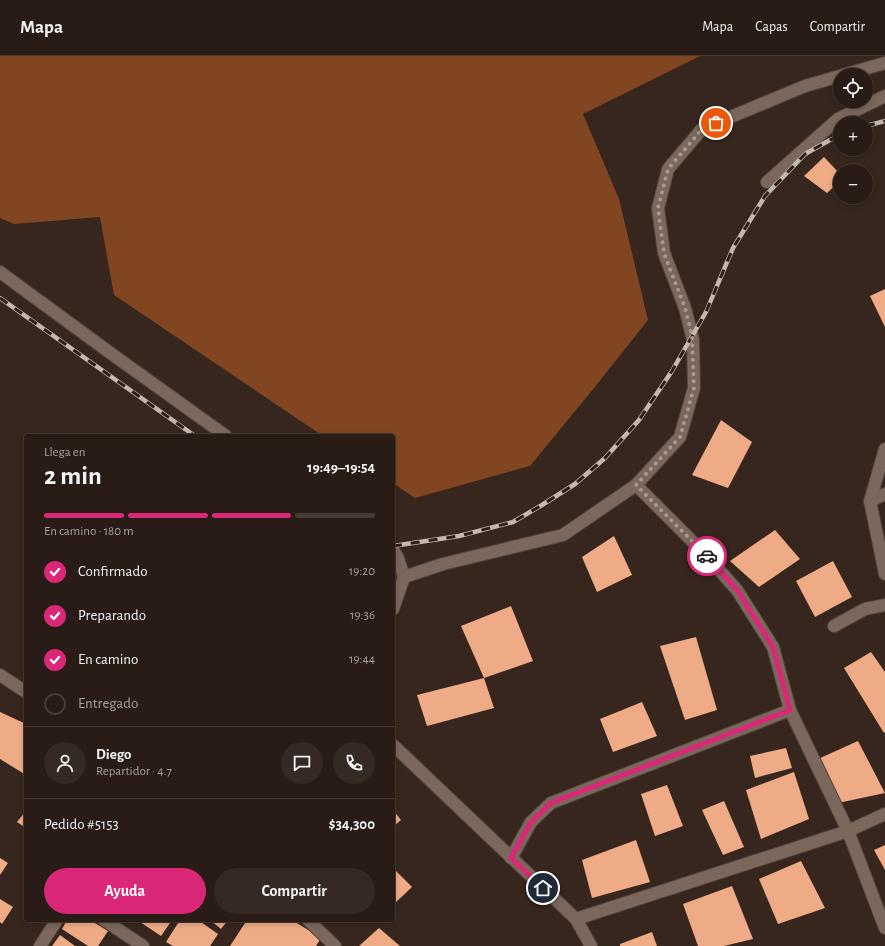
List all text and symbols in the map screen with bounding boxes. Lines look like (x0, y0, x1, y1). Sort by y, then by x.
text: Mapa (20, 18, 63, 37)
text: Mapa (702, 20, 733, 34)
text: Capas (755, 20, 788, 34)
text: Compartir (810, 20, 865, 34)
map controls (833, 68, 873, 204)
button: locate (833, 68, 873, 108)
pin (699, 106, 733, 140)
icon: bag (705, 112, 727, 134)
button: + (833, 116, 873, 156)
button: − (833, 164, 873, 204)
text: Llega en (44, 446, 86, 459)
text: 19:49–19:54 (307, 460, 375, 475)
text: 2 min (44, 463, 102, 489)
text: En camino · 180 m (44, 525, 134, 538)
courier (687, 536, 727, 576)
icon: car (696, 545, 718, 567)
icon: check (44, 561, 66, 583)
text: Confirmado (78, 564, 148, 579)
text: 19:20 (349, 565, 375, 578)
icon: check (44, 605, 66, 627)
text: Preparando (78, 608, 146, 623)
text: 19:36 (350, 609, 375, 622)
icon: check (44, 649, 66, 671)
text: En camino (78, 652, 138, 667)
text: 19:44 (349, 653, 375, 666)
text: Entregado (78, 696, 138, 711)
button: person (44, 742, 86, 784)
button: chat (281, 742, 323, 784)
button: phone (333, 742, 375, 784)
text: Diego (96, 747, 132, 762)
text: Repartidor · 4.7 (96, 765, 172, 778)
text: Pedido #5153 (44, 817, 119, 832)
text: $34,300 (329, 817, 375, 832)
button: Ayuda (44, 868, 206, 914)
button: Compartir (214, 868, 375, 914)
pin (526, 871, 560, 905)
icon: home (532, 877, 554, 899)

